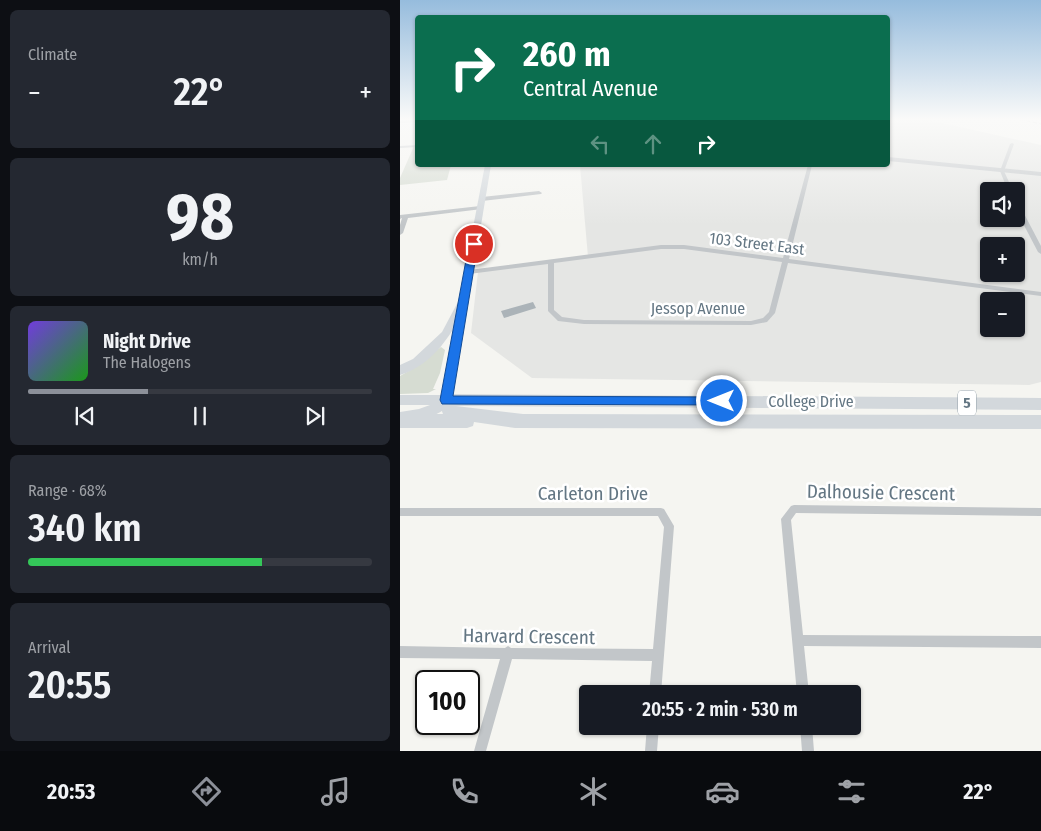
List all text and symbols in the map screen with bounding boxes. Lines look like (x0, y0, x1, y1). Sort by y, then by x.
text: 260 m (523, 33, 611, 75)
icon: right (440, 35, 505, 100)
text: Climate (28, 45, 77, 64)
text: 22° (174, 69, 226, 115)
text: Central Avenue (523, 75, 658, 102)
text: − (28, 76, 41, 109)
text: + (359, 76, 372, 109)
icon: left (586, 130, 614, 158)
icon: ahead (639, 130, 667, 158)
icon: right (692, 130, 720, 158)
text: 98 (166, 178, 234, 256)
map controls (980, 182, 1025, 337)
button: sound (980, 182, 1025, 227)
pin (453, 223, 495, 265)
street label: 103 Street East (708, 228, 806, 259)
icon: arrive (460, 230, 488, 258)
button: + (980, 237, 1025, 282)
text: km/h (182, 250, 218, 269)
button: − (980, 292, 1025, 337)
street label: Jessop Avenue (651, 299, 745, 318)
text: Night Drive (103, 330, 191, 353)
text: The Halogens (103, 353, 191, 372)
position arrow (695, 374, 747, 426)
road number: 5 (958, 390, 976, 416)
street label: College Drive (768, 392, 854, 411)
icon: previous (71, 402, 99, 430)
icon: pause (186, 402, 214, 430)
icon: next (301, 402, 329, 430)
street label: Dalhousie Crescent (807, 480, 956, 505)
text: Range · 68% (28, 481, 107, 500)
street label: Carleton Drive (538, 482, 648, 505)
text: 340 km (28, 505, 142, 551)
street label: Harvard Crescent (463, 624, 596, 649)
text: Arrival (28, 638, 70, 657)
text: 20:55 (28, 662, 111, 708)
speed limit sign: 100 (415, 670, 480, 735)
text: 20:55 · 2 min · 530 m (642, 698, 798, 721)
icon: directions (189, 774, 224, 809)
icon: music (318, 774, 353, 809)
icon: phone (447, 774, 482, 809)
icon: climate (576, 774, 611, 809)
icon: car (705, 774, 740, 809)
icon: filters (834, 774, 869, 809)
text: 20:53 (47, 778, 95, 805)
text: 22° (963, 778, 994, 805)

